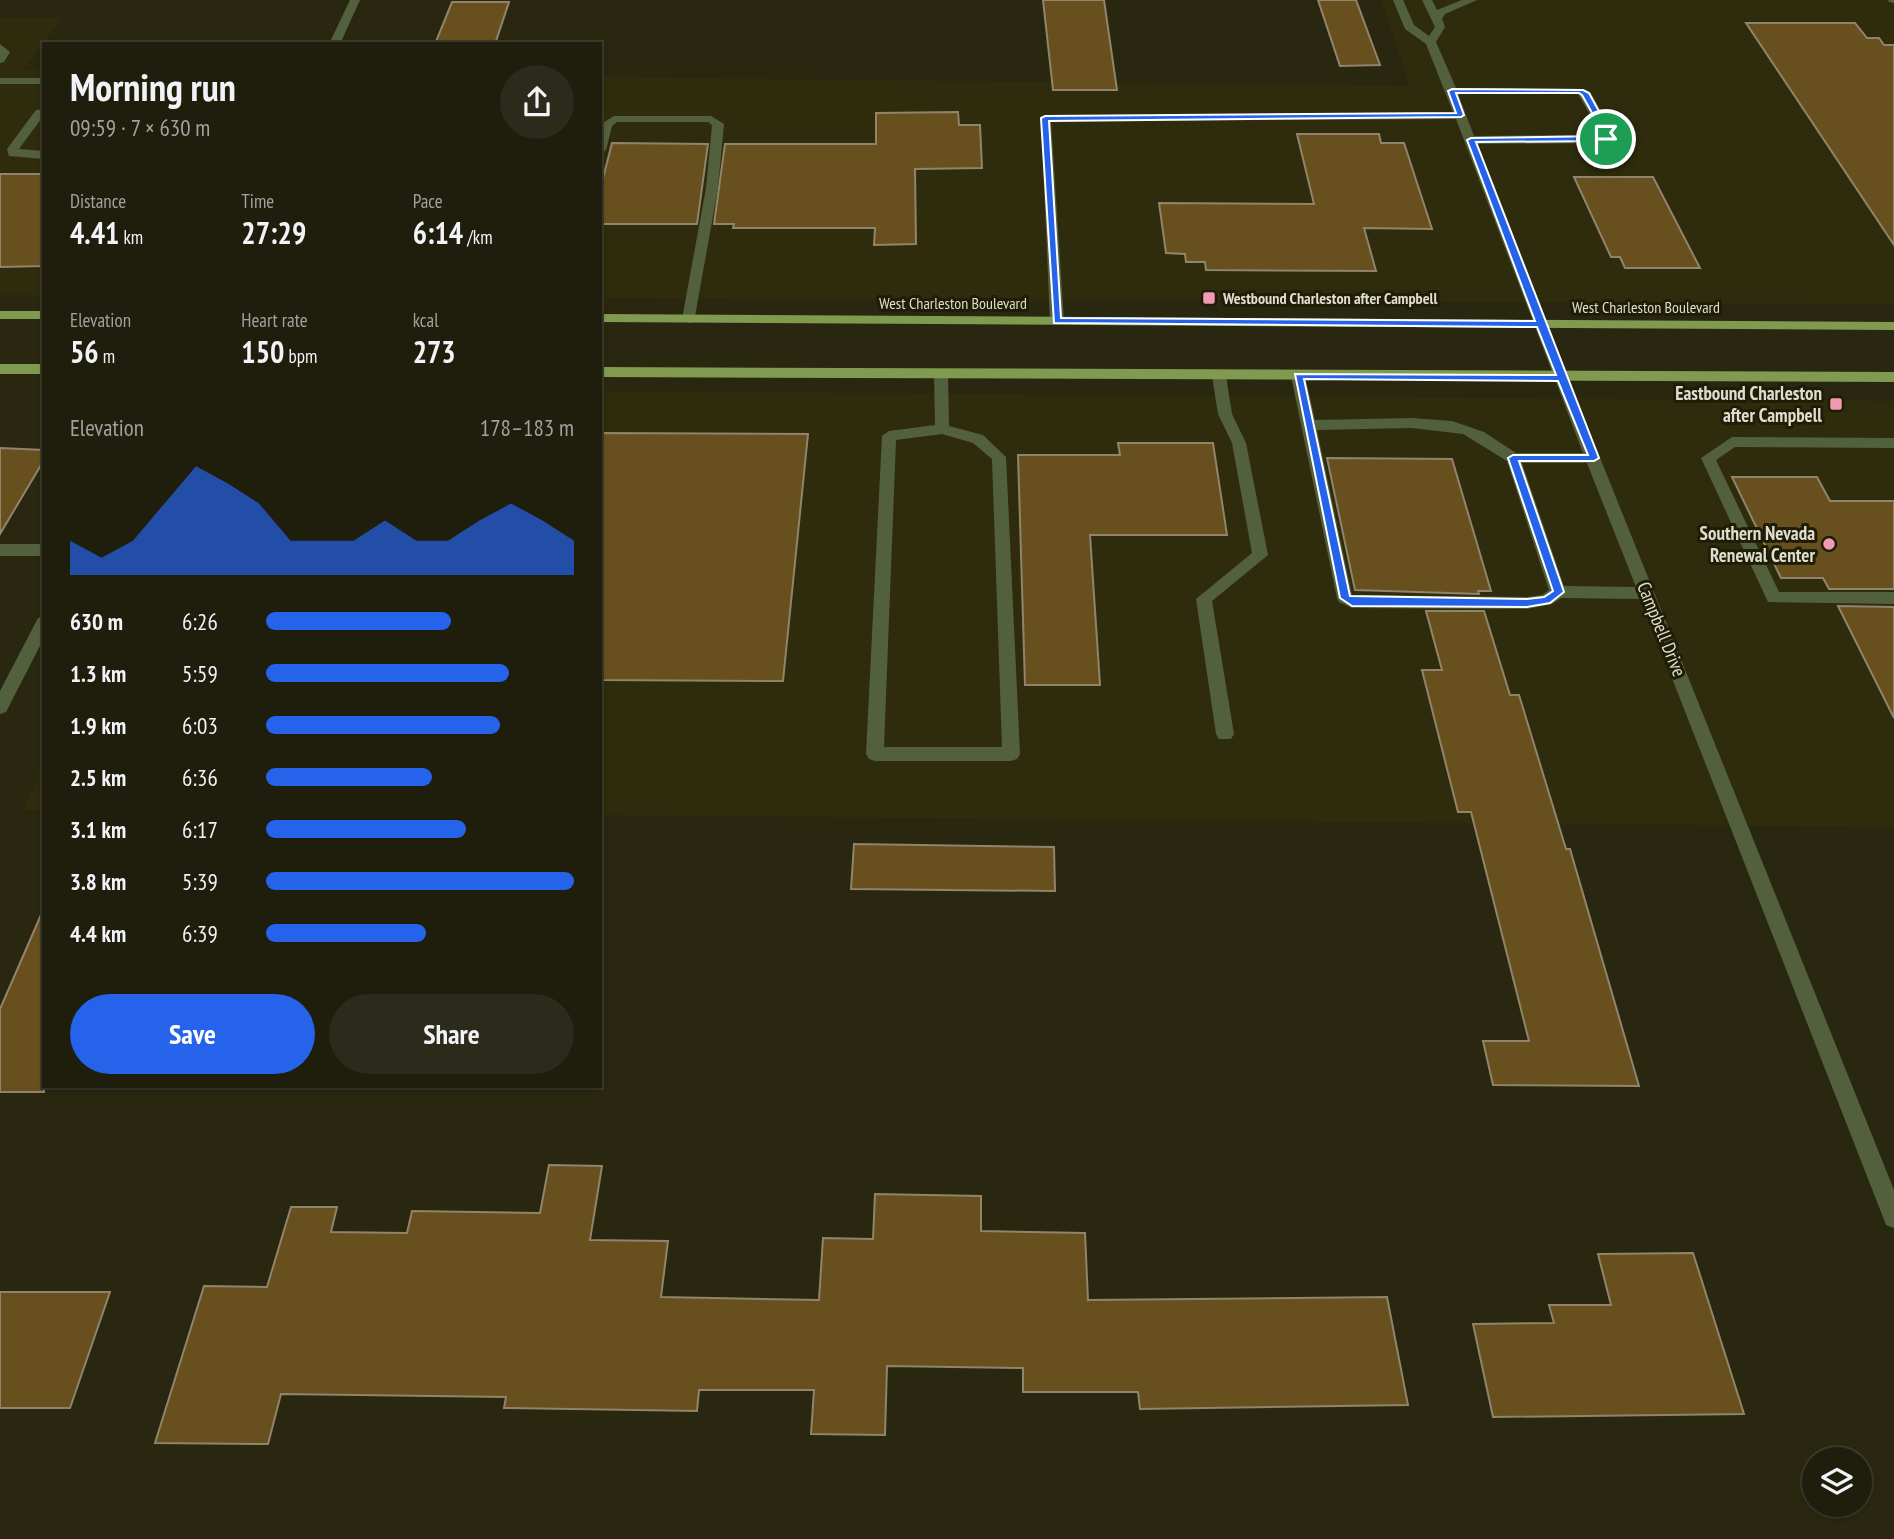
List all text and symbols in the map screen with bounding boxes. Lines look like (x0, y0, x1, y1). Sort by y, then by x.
text: Morning run (70, 62, 236, 111)
button: share (500, 65, 574, 139)
pin (1576, 109, 1636, 169)
text: 09:59 · 7 × 630 m (70, 113, 210, 142)
icon: arrive (1587, 120, 1625, 158)
text: Distance (70, 189, 126, 213)
text: Time (241, 189, 274, 213)
text: Pace (413, 189, 443, 213)
text: 4.41 (70, 213, 119, 252)
text: 27:29 (241, 213, 306, 252)
text: 6:14 (413, 213, 463, 252)
text: km (119, 225, 143, 249)
text: /km (463, 225, 493, 249)
place label: Westbound Charleston after Campbell (1222, 288, 1437, 308)
marker: Westbound Charleston after Campbell (1201, 290, 1217, 306)
street label: West Charleston Boulevard (879, 293, 1027, 313)
street label: West Charleston Boulevard (1572, 297, 1720, 317)
text: Elevation (70, 308, 131, 332)
text: Heart rate (241, 308, 308, 332)
text: kcal (413, 308, 439, 332)
text: 56 (70, 332, 99, 371)
text: 150 (241, 332, 284, 371)
text: 273 (413, 332, 456, 371)
text: m (99, 344, 115, 368)
text: bpm (284, 344, 317, 368)
place label: Eastbound Charleston after Campbell (1675, 381, 1822, 427)
marker: Eastbound Charleston after Campbell (1828, 396, 1844, 412)
text: Elevation (70, 413, 144, 442)
text: 178–183 m (480, 413, 574, 442)
place label: Southern Nevada Renewal Center (1700, 521, 1815, 567)
marker: Southern Nevada Renewal Center (1821, 536, 1837, 552)
street label: Campbell Drive (1632, 578, 1692, 680)
text: 630 m (70, 607, 123, 636)
text: 6:26 (182, 607, 218, 636)
text: 1.3 km (70, 659, 126, 688)
text: 5:59 (182, 659, 218, 688)
text: 1.9 km (70, 711, 126, 740)
text: 6:03 (182, 711, 218, 740)
text: 2.5 km (70, 763, 126, 792)
text: 6:36 (182, 763, 218, 792)
text: 3.1 km (70, 815, 126, 844)
text: 6:17 (182, 815, 218, 844)
text: 3.8 km (70, 867, 126, 896)
text: 5:39 (182, 867, 218, 896)
text: 4.4 km (70, 919, 126, 948)
text: 6:39 (182, 919, 218, 948)
button: Save (70, 994, 315, 1074)
button: Share (329, 994, 574, 1074)
map controls (1802, 1447, 1872, 1517)
button: layers (1802, 1447, 1872, 1517)

